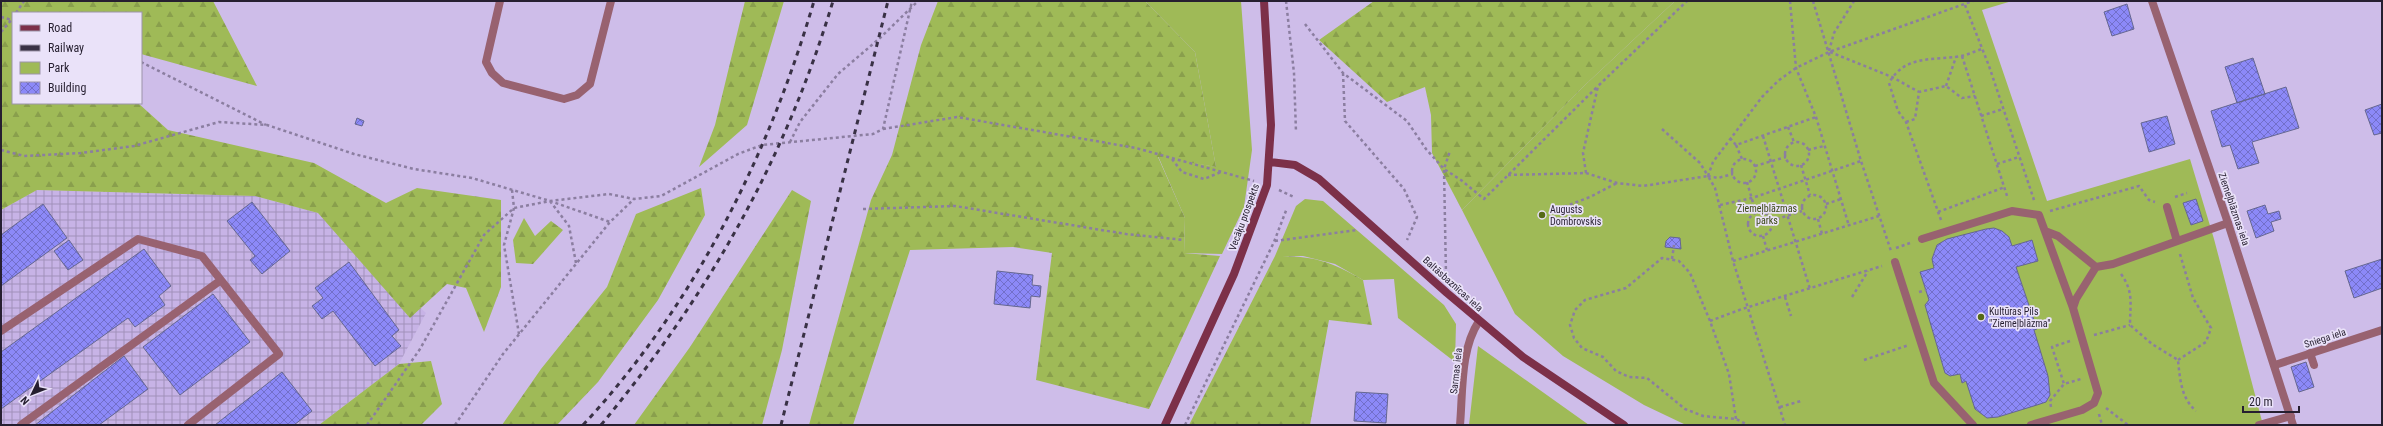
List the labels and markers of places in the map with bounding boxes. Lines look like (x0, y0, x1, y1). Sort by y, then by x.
place label: Augusts Dombrovskis (1550, 204, 1602, 227)
marker: Augusts Dombrovskis (1537, 210, 1547, 220)
place label: Kultūras Pils "Ziemeļblāzma" (1989, 306, 2051, 330)
marker: Kultūras Pils "Ziemeļblāzma" (1976, 312, 1986, 322)

